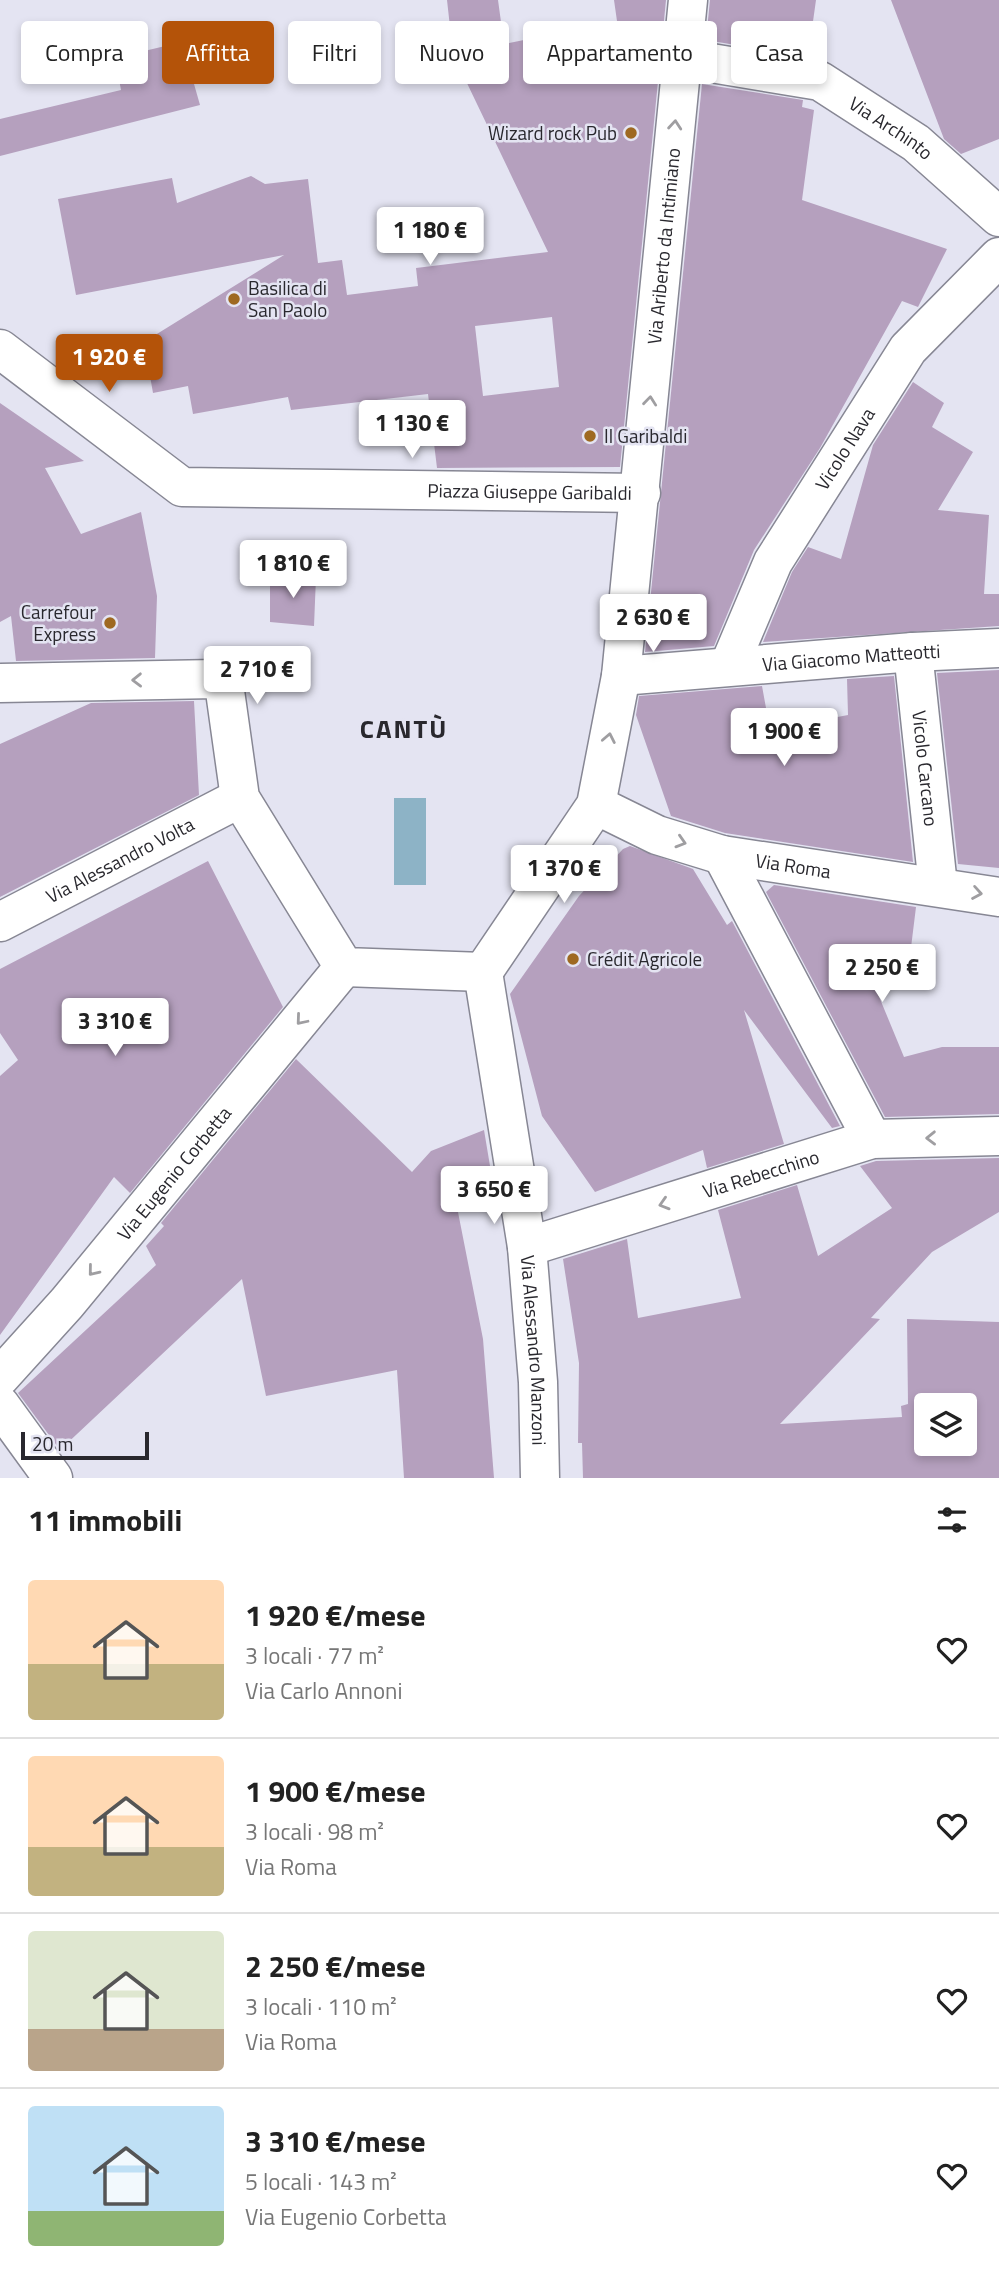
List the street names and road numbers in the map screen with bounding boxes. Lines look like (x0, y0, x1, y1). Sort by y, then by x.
street label: Via Archinto (843, 88, 940, 166)
street label: Via Ariberto da Intimiano (639, 146, 687, 346)
street label: Vicolo Nava (807, 401, 882, 495)
street label: Piazza Giuseppe Garibaldi (427, 475, 632, 507)
street label: Via Giacomo Matteotti (761, 636, 941, 678)
street label: Vicolo Carcano (905, 709, 947, 828)
street label: Via Alessandro Volta (40, 809, 199, 910)
street label: Via Roma (754, 845, 833, 885)
street label: Via Eugenio Corbetta (109, 1099, 238, 1246)
street label: Via Rebecchino (699, 1141, 823, 1205)
street label: Via Alessandro Manzoni (514, 1254, 554, 1446)

